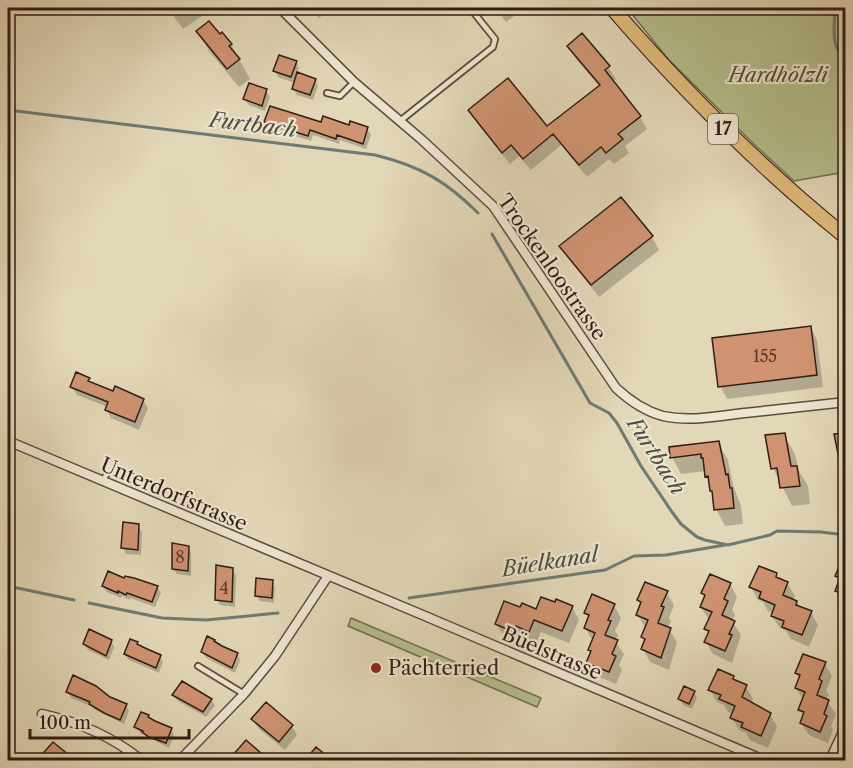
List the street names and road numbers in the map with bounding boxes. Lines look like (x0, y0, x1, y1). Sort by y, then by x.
road number: 17 (708, 114, 738, 144)
street label: Trockenloostrasse (493, 189, 611, 345)
street label: Unterdorfstrasse (97, 452, 251, 536)
street label: Büelstrasse (498, 621, 606, 685)

